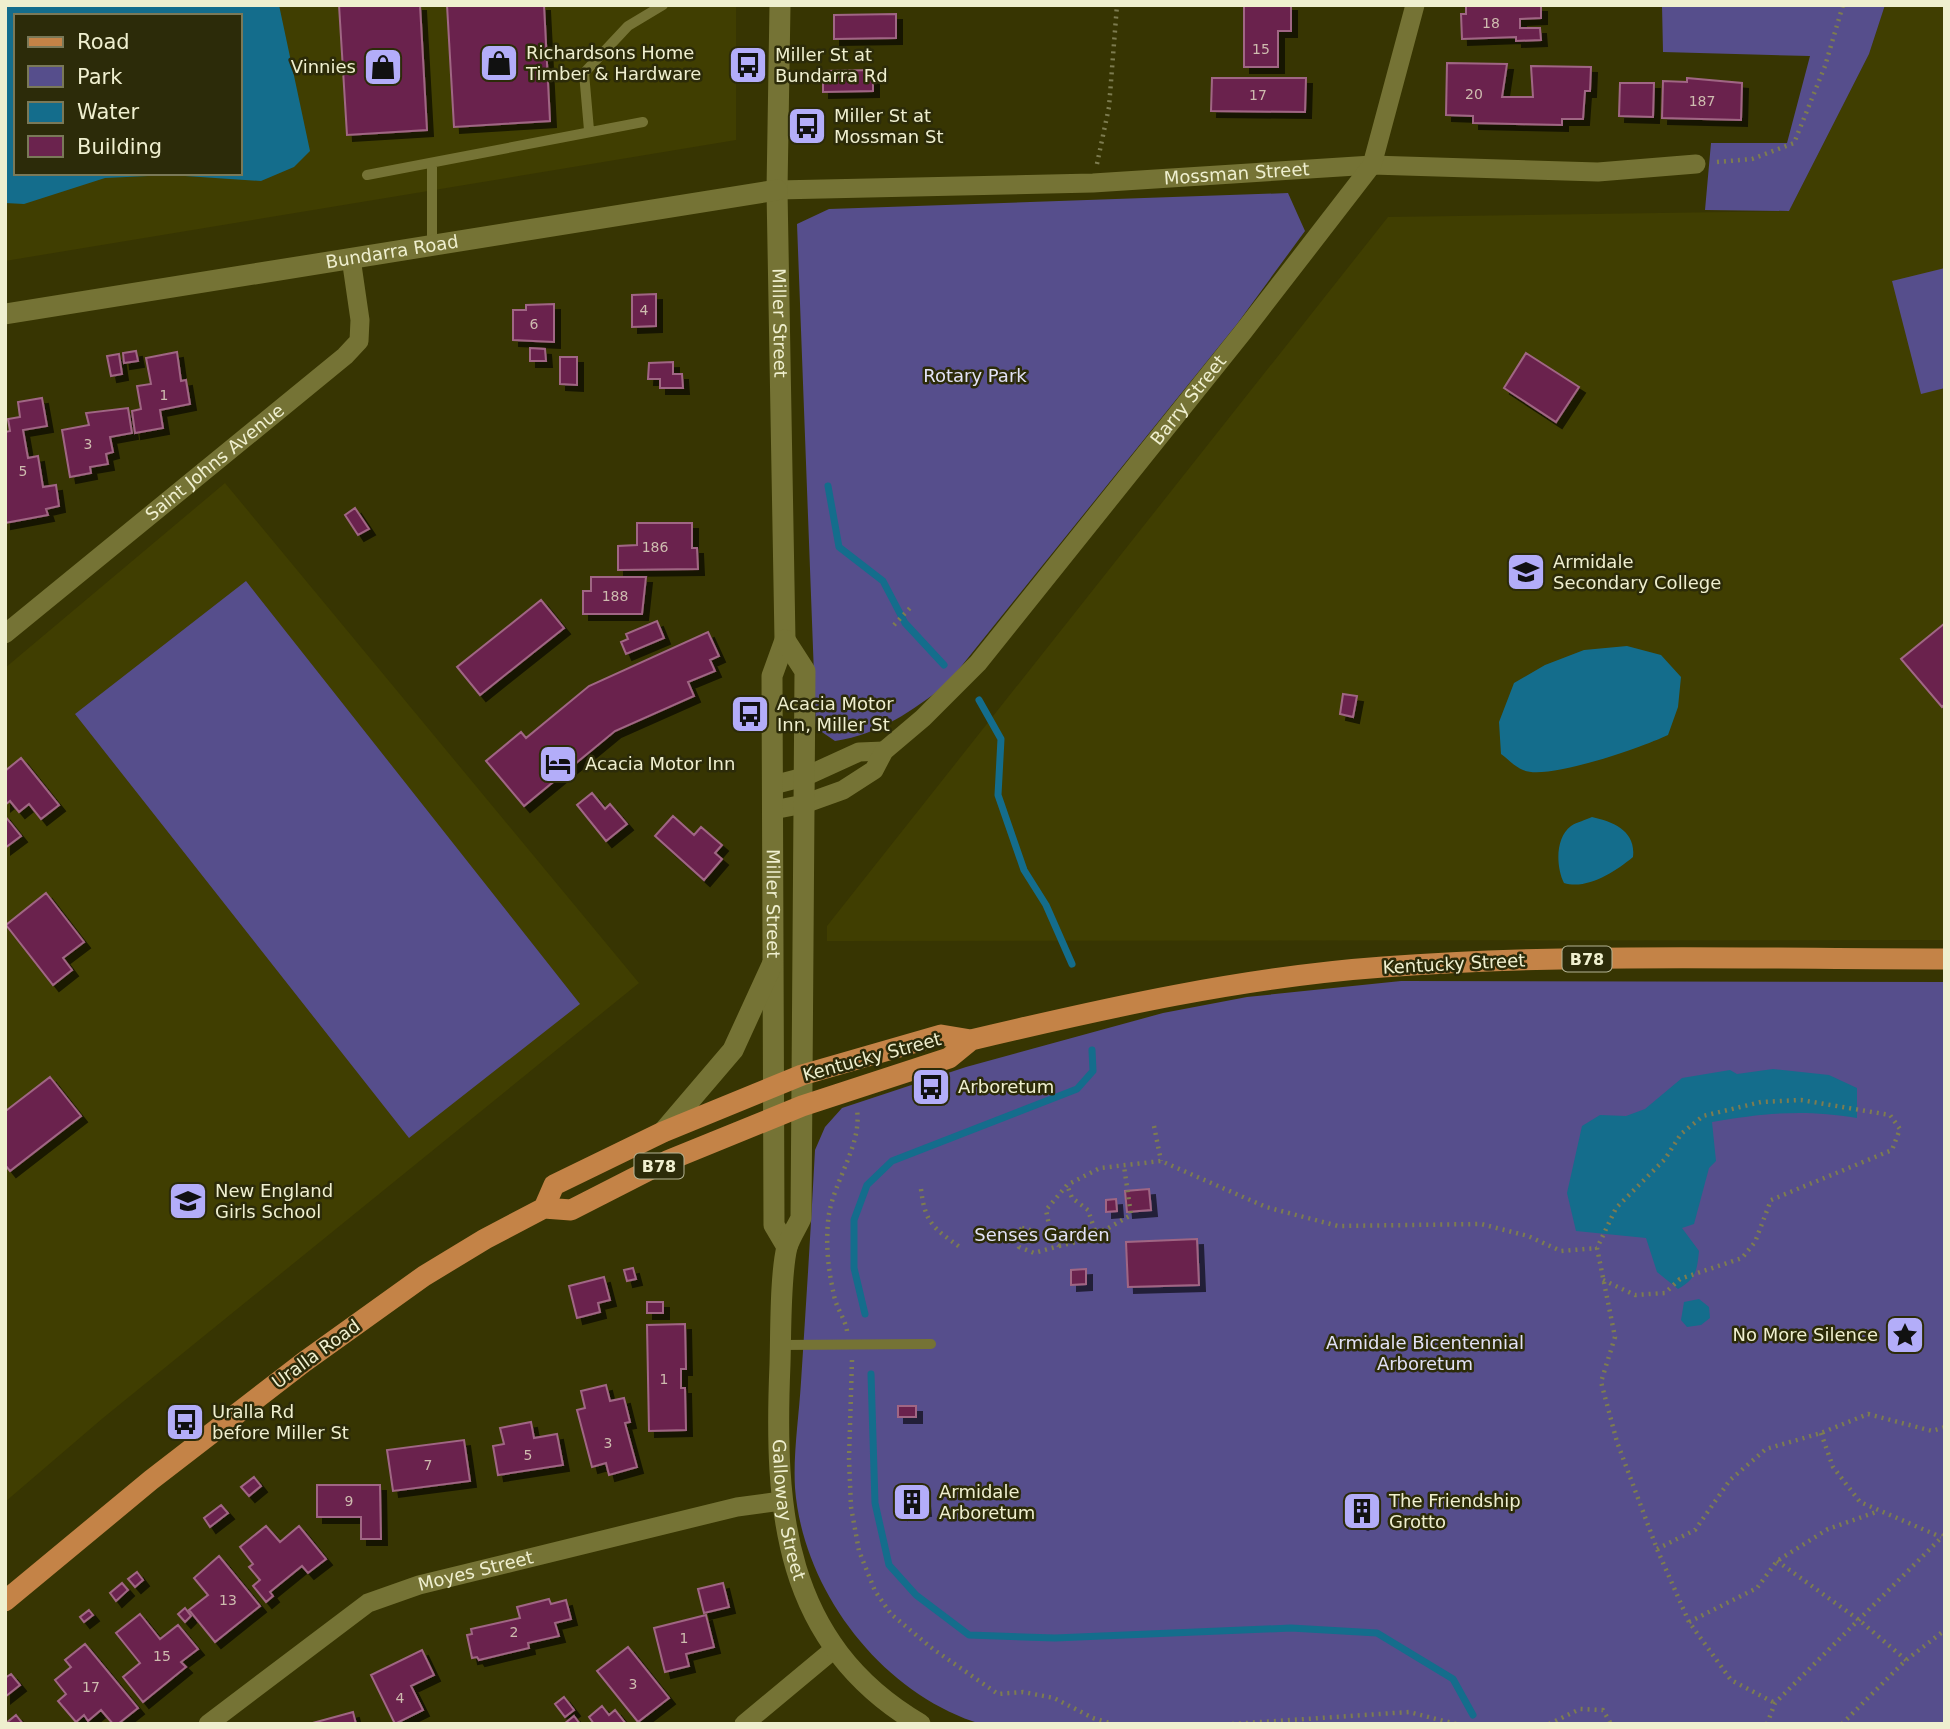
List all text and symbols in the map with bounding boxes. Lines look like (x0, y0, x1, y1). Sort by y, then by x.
legend (14, 14, 242, 175)
house number: 18 (1482, 15, 1500, 31)
text: Road (77, 30, 130, 54)
house number: 15 (1252, 41, 1270, 57)
shop icon: Richardsons Home Timber & Hardware (478, 42, 520, 84)
place label: Richardsons Home Timber & Hardware (525, 42, 701, 84)
bus stop icon: Miller St at Bundarra Rd (727, 44, 769, 86)
place label: Miller St at Bundarra Rd (775, 44, 888, 86)
shop icon: Vinnies (362, 46, 404, 88)
place label: Vinnies (291, 56, 356, 77)
text: Park (77, 65, 123, 89)
house number: 20 (1465, 86, 1483, 102)
house number: 17 (1249, 87, 1267, 103)
house number: 187 (1689, 93, 1715, 109)
text: Water (77, 100, 139, 124)
bus stop icon: Miller St at Mossman St (786, 105, 828, 147)
place label: Miller St at Mossman St (834, 105, 943, 147)
text: Building (77, 135, 162, 159)
street label: Mossman Street (1163, 158, 1310, 188)
street label: Bundarra Road (324, 230, 460, 272)
street label: Miller Street (768, 268, 791, 378)
house number: 4 (640, 302, 649, 318)
house number: 6 (530, 316, 539, 332)
street label: Barry Street (1146, 351, 1230, 449)
park label: Rotary Park (923, 365, 1027, 386)
house number: 1 (160, 387, 168, 403)
street label: Saint Johns Avenue (141, 399, 288, 525)
house number: 3 (84, 436, 92, 452)
house number: 5 (19, 463, 27, 479)
house number: 186 (642, 539, 668, 555)
school or university icon: Armidale Secondary College (1505, 551, 1547, 593)
place label: Armidale Secondary College (1553, 551, 1721, 593)
house number: 188 (602, 588, 628, 604)
bus stop icon: Acacia Motor Inn, Miller St (729, 693, 771, 735)
place label: Acacia Motor Inn, Miller St (777, 693, 894, 735)
hotel icon: Acacia Motor Inn (537, 743, 579, 785)
place label: Acacia Motor Inn (585, 753, 735, 774)
street label: Miller Street (763, 849, 784, 958)
road number: B78 (1562, 946, 1612, 972)
street label: Kentucky Street (1382, 949, 1526, 978)
street label: Kentucky Street (800, 1028, 943, 1085)
bus stop icon: Arboretum (910, 1066, 952, 1108)
place label: Arboretum (958, 1076, 1054, 1097)
road number: B78 (634, 1154, 684, 1178)
school or university icon: New England Girls School (167, 1180, 209, 1222)
place label: New England Girls School (215, 1180, 333, 1222)
park label: Senses Garden (974, 1224, 1110, 1245)
place icon: No More Silence (1884, 1314, 1926, 1356)
street label: Uralla Road (268, 1315, 364, 1393)
place label: No More Silence (1733, 1324, 1878, 1345)
park label: Armidale Bicentennial Arboretum (1326, 1332, 1524, 1374)
house number: 1 (660, 1371, 668, 1387)
bus stop icon: Uralla Rd before Miller St (164, 1401, 206, 1443)
place label: Uralla Rd before Miller St (212, 1401, 349, 1443)
house number: 3 (604, 1435, 612, 1451)
street label: Galloway Street (769, 1439, 810, 1583)
house number: 5 (524, 1447, 532, 1463)
house number: 7 (424, 1457, 432, 1473)
building icon: Armidale Arboretum (891, 1481, 933, 1523)
place label: Armidale Arboretum (939, 1481, 1035, 1523)
building icon: The Friendship Grotto (1341, 1490, 1383, 1532)
place label: The Friendship Grotto (1388, 1490, 1521, 1532)
house number: 9 (345, 1493, 353, 1509)
street label: Moyes Street (416, 1546, 535, 1595)
house number: 13 (219, 1592, 237, 1608)
house number: 2 (510, 1624, 518, 1640)
house number: 1 (680, 1630, 688, 1646)
house number: 15 (153, 1648, 171, 1664)
house number: 3 (629, 1676, 637, 1692)
house number: 17 (82, 1679, 100, 1695)
house number: 4 (396, 1690, 405, 1706)

